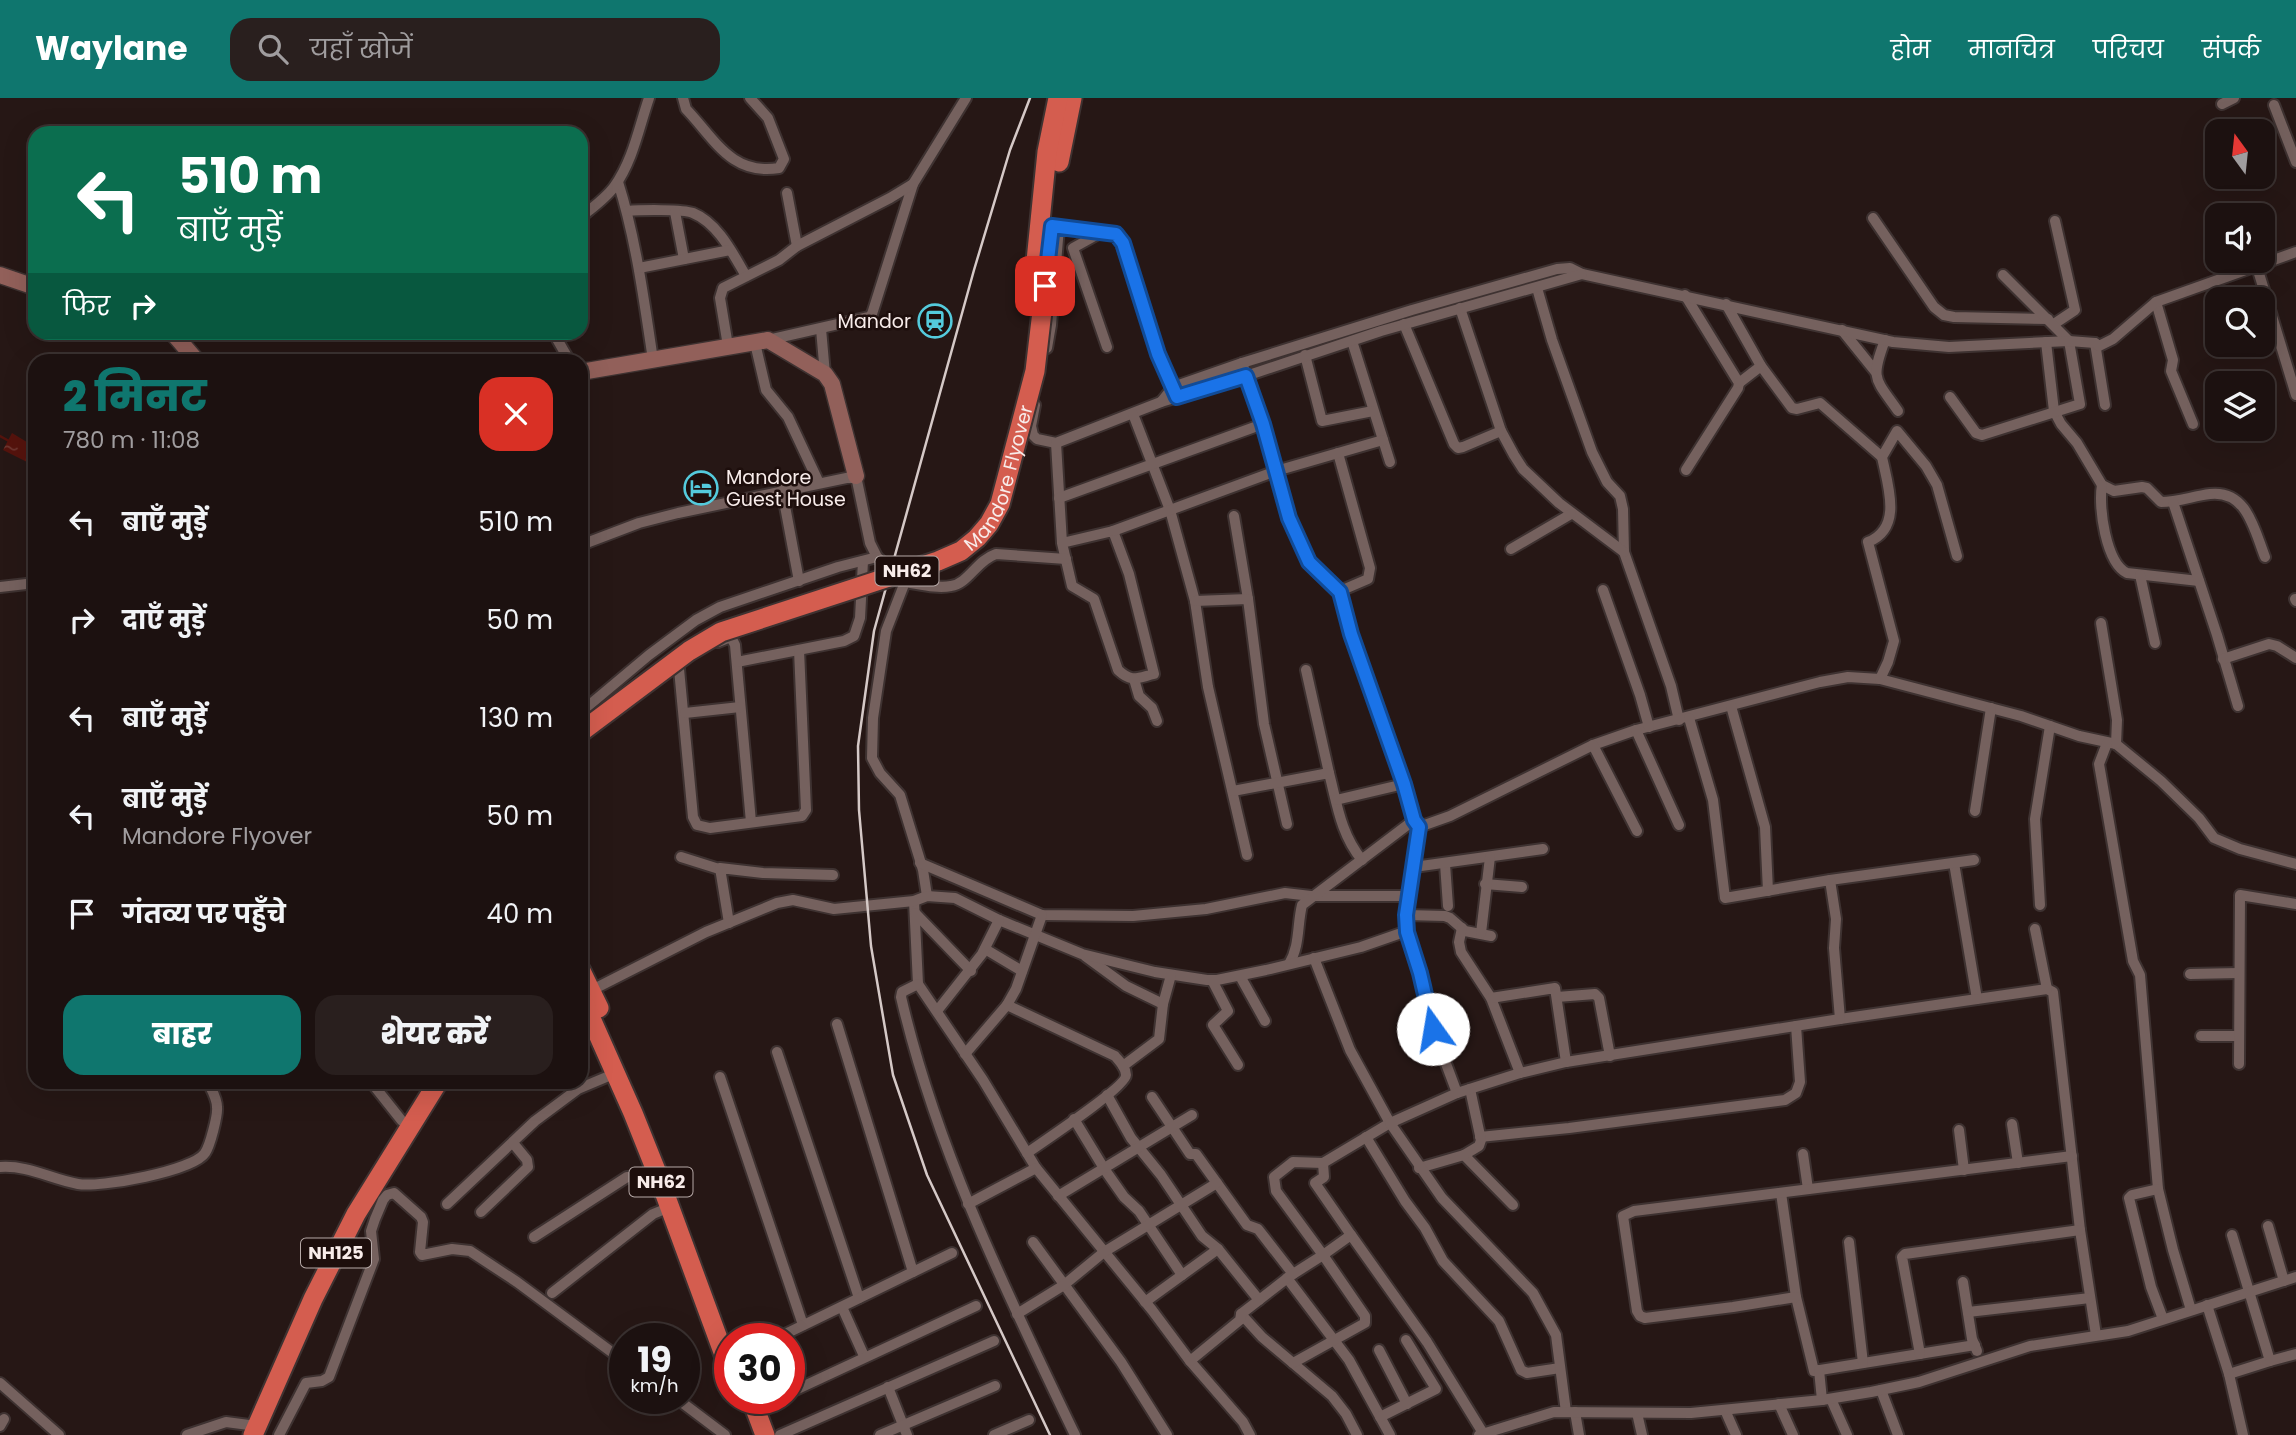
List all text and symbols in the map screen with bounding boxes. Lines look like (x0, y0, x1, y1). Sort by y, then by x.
search box (230, 18, 720, 81)
text: Waylane (35, 25, 188, 72)
icon: search (254, 30, 292, 68)
text: यहाँ खोजें (310, 31, 412, 67)
text: होम (1891, 33, 1931, 66)
text: मानचित्र (1969, 33, 2055, 66)
text: परिचय (2093, 33, 2164, 66)
text: संपर्क (2202, 33, 2261, 66)
north arrow (2205, 119, 2275, 189)
map controls (2205, 119, 2275, 441)
text: 510 m (178, 142, 323, 210)
icon: left (63, 154, 154, 245)
button: sound (2205, 203, 2275, 273)
text: बाएँ मुड़ें (178, 207, 282, 252)
pin (1015, 256, 1075, 316)
icon: arrive (1026, 267, 1064, 305)
icon: right (124, 287, 162, 325)
button: search (2205, 287, 2275, 357)
text: फिर (63, 288, 110, 324)
station icon: Mandor (916, 302, 954, 340)
place label: Mandor (838, 308, 911, 335)
text: 2 मिनट (63, 367, 207, 426)
button: layers (2205, 371, 2275, 441)
button: close (479, 377, 553, 451)
street label: Mandore Flyover (958, 402, 1040, 558)
text: 780 m · 11:08 (63, 424, 200, 456)
place label: Mandore Guest House (726, 464, 846, 513)
hotel icon: Mandore Guest House (682, 469, 720, 507)
icon: left (63, 503, 101, 541)
text: बाएँ मुड़ें (122, 504, 207, 540)
text: 510 m (478, 504, 553, 540)
road number: NH62 (876, 556, 939, 586)
icon: right (63, 601, 101, 639)
text: दाएँ मुड़ें (122, 602, 205, 638)
text: 50 m (487, 602, 553, 638)
icon: left (63, 699, 101, 737)
text: बाएँ मुड़ें (122, 700, 207, 736)
text: 130 m (479, 700, 553, 736)
text: बाएँ मुड़ें (122, 781, 207, 817)
icon: left (63, 797, 101, 835)
text: 50 m (487, 798, 553, 834)
text: Mandore Flyover (122, 820, 312, 852)
icon: arrive (63, 895, 101, 933)
text: गंतव्य पर पहुँचे (122, 896, 286, 932)
text: 40 m (487, 896, 553, 932)
position arrow (1396, 992, 1470, 1066)
button: बाहर (63, 995, 301, 1075)
button: शेयर करें (315, 995, 553, 1075)
road number: NH62 (630, 1168, 692, 1196)
road number: NH125 (301, 1238, 371, 1268)
speed limit sign: 30 (714, 1323, 805, 1414)
text: 19 (637, 1335, 672, 1384)
text: km/h (631, 1373, 678, 1398)

